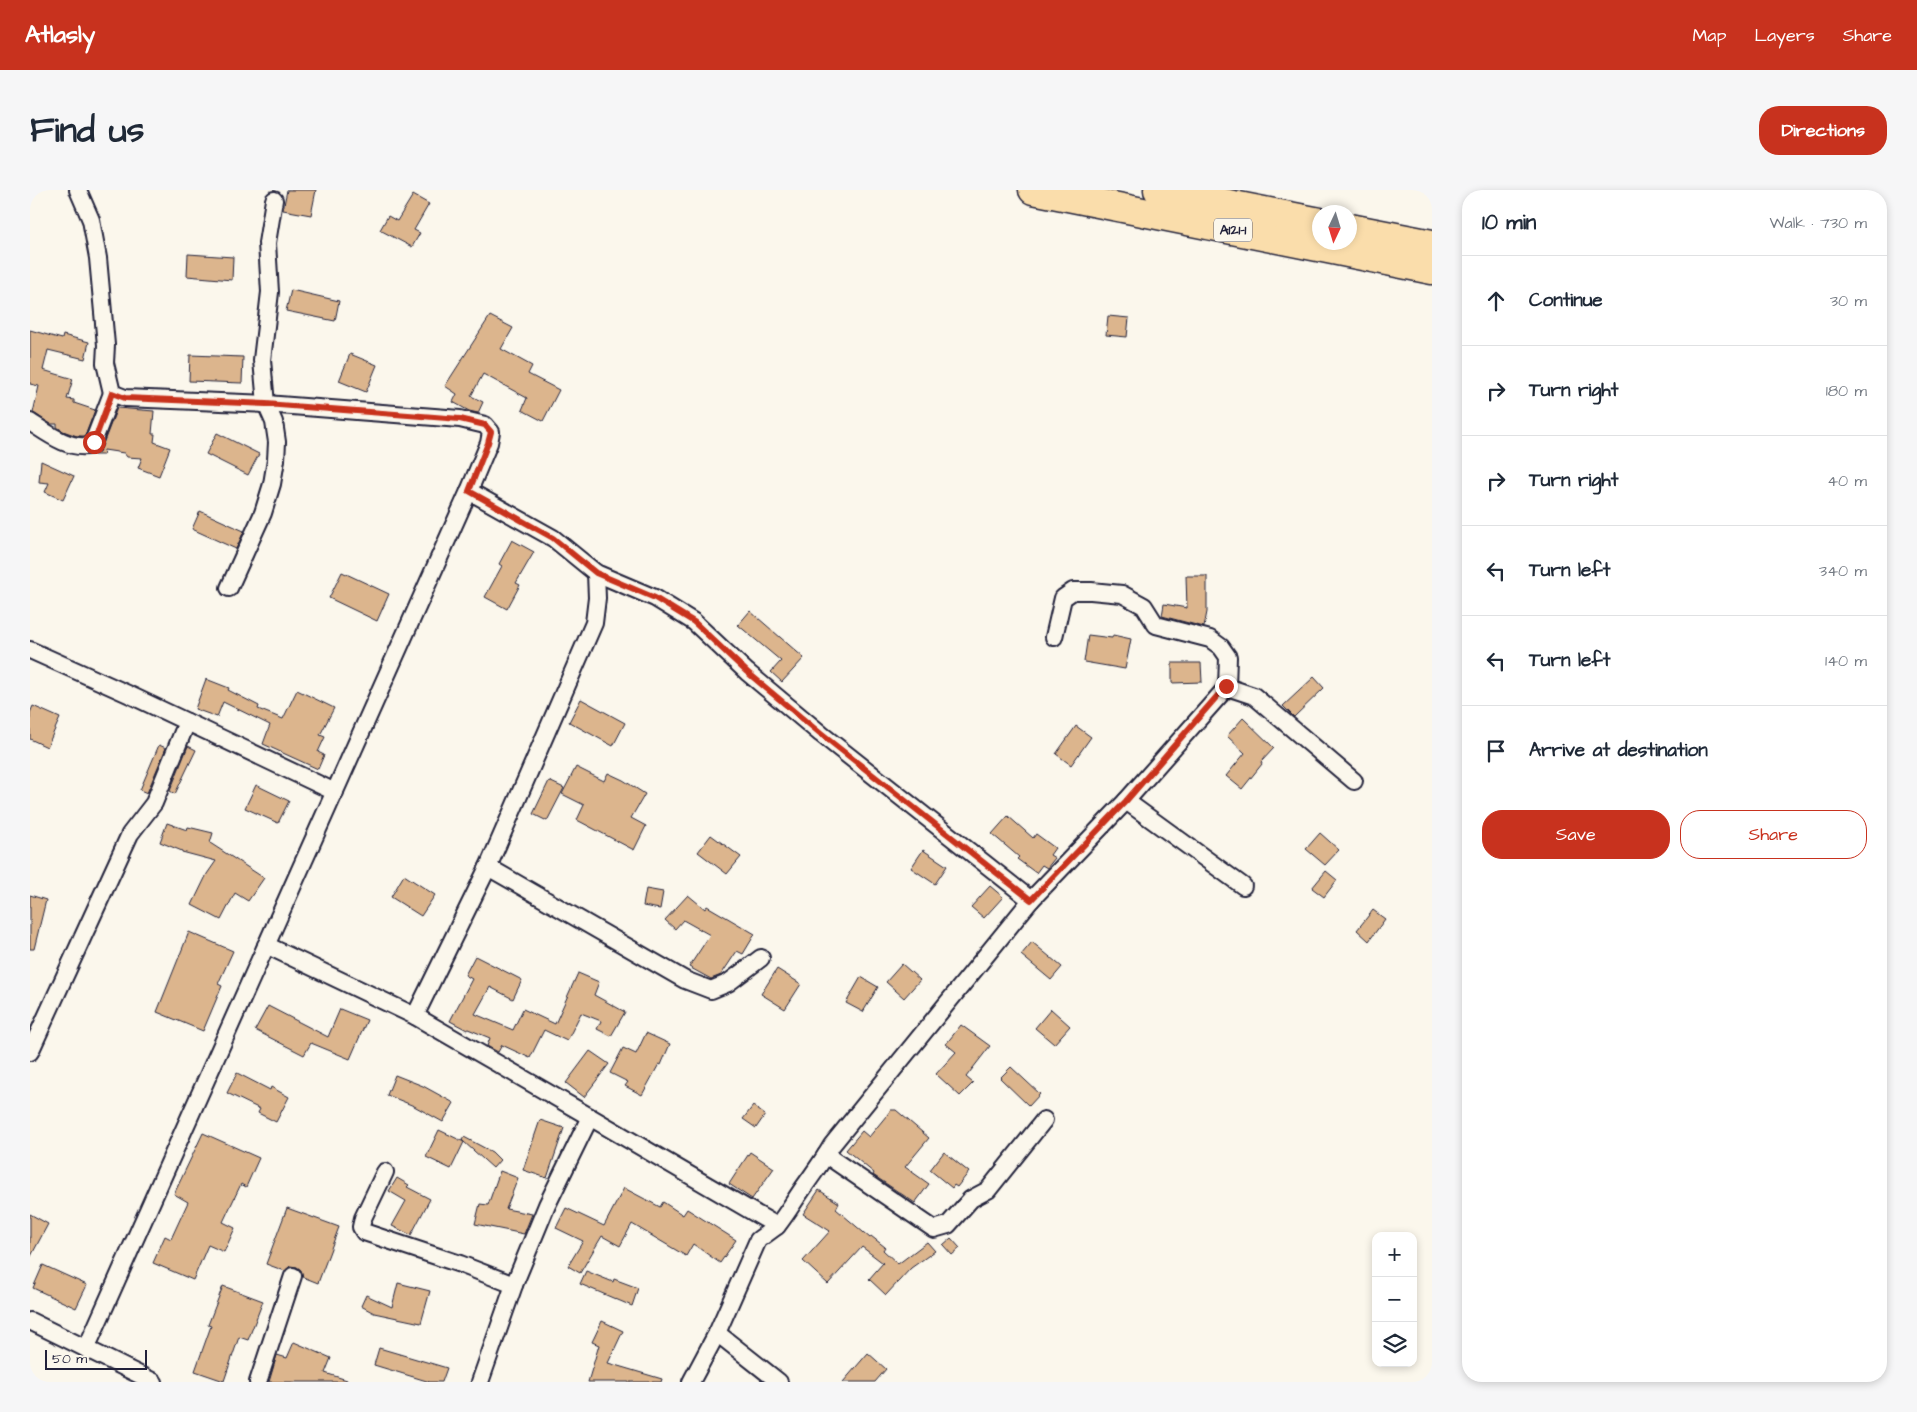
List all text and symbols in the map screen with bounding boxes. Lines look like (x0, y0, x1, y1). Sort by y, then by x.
text: Atlasly (25, 18, 95, 52)
text: Map (1692, 23, 1726, 48)
text: Layers (1754, 23, 1815, 48)
text: Share (1843, 23, 1892, 48)
text: Find us (30, 106, 144, 155)
button: Directions (1759, 106, 1887, 155)
north arrow (1312, 205, 1357, 250)
text: 10 min (1482, 208, 1536, 237)
text: Walk · 730 m (1769, 212, 1867, 234)
road number: A121-1 (1214, 218, 1252, 242)
icon: ahead (1482, 287, 1510, 315)
text: Continue (1529, 287, 1603, 314)
text: 30 m (1830, 290, 1867, 312)
icon: right (1482, 377, 1510, 405)
text: Turn right (1529, 377, 1618, 404)
text: 180 m (1826, 380, 1867, 402)
route start (83, 431, 106, 454)
icon: right (1482, 467, 1510, 495)
text: Turn right (1529, 467, 1618, 494)
text: 40 m (1827, 470, 1867, 492)
icon: left (1482, 557, 1510, 585)
text: Turn left (1529, 557, 1610, 584)
text: 340 m (1819, 560, 1867, 582)
icon: left (1482, 647, 1510, 675)
text: Turn left (1529, 647, 1610, 674)
text: 140 m (1825, 650, 1867, 672)
route end (1215, 675, 1238, 698)
icon: arrive (1482, 737, 1510, 765)
text: Arrive at destination (1529, 737, 1708, 764)
button: Save (1482, 810, 1670, 859)
button: Share (1680, 810, 1867, 859)
map controls (1372, 1232, 1417, 1367)
button: + (1372, 1232, 1417, 1277)
button: − (1372, 1277, 1417, 1322)
button: layers (1372, 1322, 1417, 1367)
scale bar (45, 1347, 148, 1370)
text: 50 m (52, 1349, 87, 1369)

